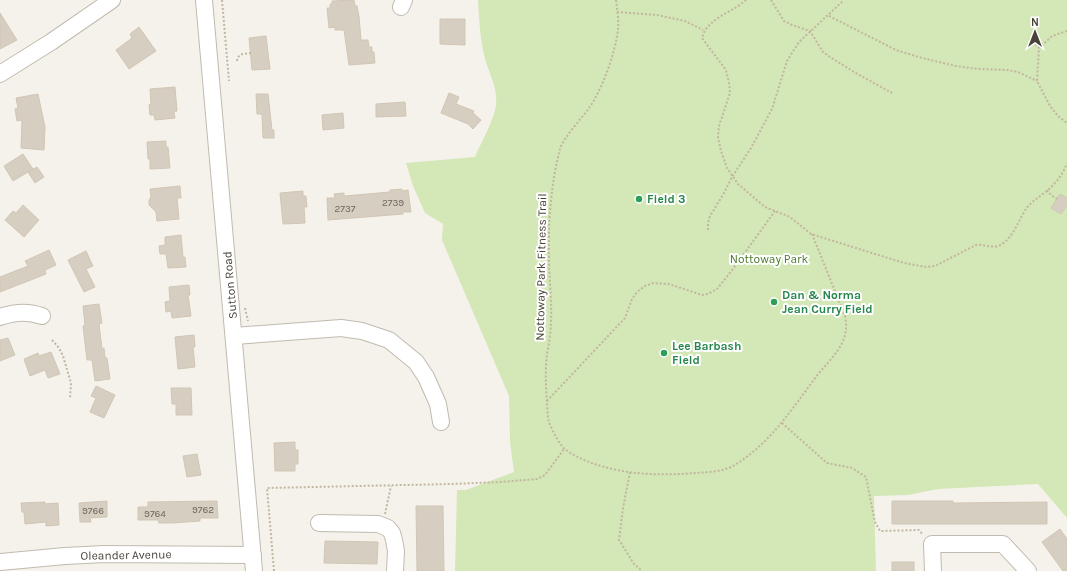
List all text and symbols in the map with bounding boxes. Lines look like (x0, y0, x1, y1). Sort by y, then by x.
north arrow (1015, 12, 1055, 52)
text: N (1031, 16, 1039, 29)
place label: Field 3 (647, 192, 685, 206)
street label: Nottoway Park Fitness Trail (533, 193, 549, 341)
marker: Field 3 (634, 194, 644, 204)
house number: 2739 (382, 197, 404, 209)
house number: 2737 (334, 203, 356, 215)
street label: Sutton Road (220, 251, 240, 319)
park label: Nottoway Park (730, 252, 808, 266)
place label: Dan & Norma Jean Curry Field (782, 288, 873, 316)
marker: Dan & Norma Jean Curry Field (769, 297, 779, 307)
place label: Lee Barbash Field (672, 339, 741, 367)
marker: Lee Barbash Field (659, 348, 669, 358)
house number: 9762 (192, 504, 214, 516)
house number: 9766 (82, 505, 104, 517)
house number: 9764 (144, 508, 166, 520)
street label: Oleander Avenue (80, 547, 172, 563)

